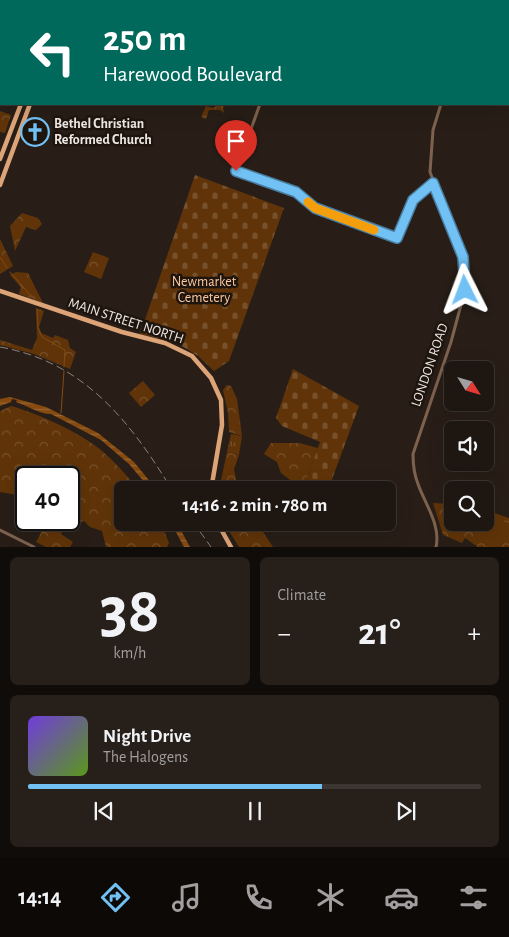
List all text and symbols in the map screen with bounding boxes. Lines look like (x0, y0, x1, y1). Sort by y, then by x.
icon: left (20, 20, 85, 85)
text: 250 m (103, 22, 186, 57)
text: Harewood Boulevard (103, 63, 283, 85)
church icon: Bethel Christian Reformed Church (20, 117, 50, 147)
place label: Bethel Christian Reformed Church (54, 117, 152, 147)
pin (215, 120, 257, 171)
icon: arrive (222, 127, 250, 155)
position arrow (438, 263, 490, 315)
park label: Newmarket Cemetery (172, 275, 237, 305)
street label: MAIN STREET NORTH (67, 296, 185, 346)
street label: LONDON ROAD (409, 322, 451, 408)
north arrow (444, 361, 494, 411)
map controls (444, 361, 494, 531)
button: sound (444, 421, 494, 471)
speed limit sign: 40 (15, 466, 80, 531)
button: search (444, 481, 494, 531)
text: 14:16 · 2 min · 780 m (183, 496, 327, 515)
text: 38 (100, 579, 160, 644)
text: Climate (278, 587, 326, 603)
text: 21° (358, 614, 401, 652)
text: − (278, 620, 291, 648)
text: + (468, 620, 481, 648)
text: km/h (113, 645, 146, 661)
text: Night Drive (103, 727, 191, 746)
text: The Halogens (103, 749, 188, 765)
icon: previous (90, 797, 118, 825)
icon: pause (241, 797, 269, 825)
icon: next (392, 797, 420, 825)
icon: directions (98, 880, 133, 915)
icon: music (169, 880, 204, 915)
icon: phone (241, 880, 276, 915)
icon: climate (313, 880, 348, 915)
icon: car (384, 880, 419, 915)
icon: filters (456, 880, 491, 915)
text: 14:14 (18, 886, 61, 908)

